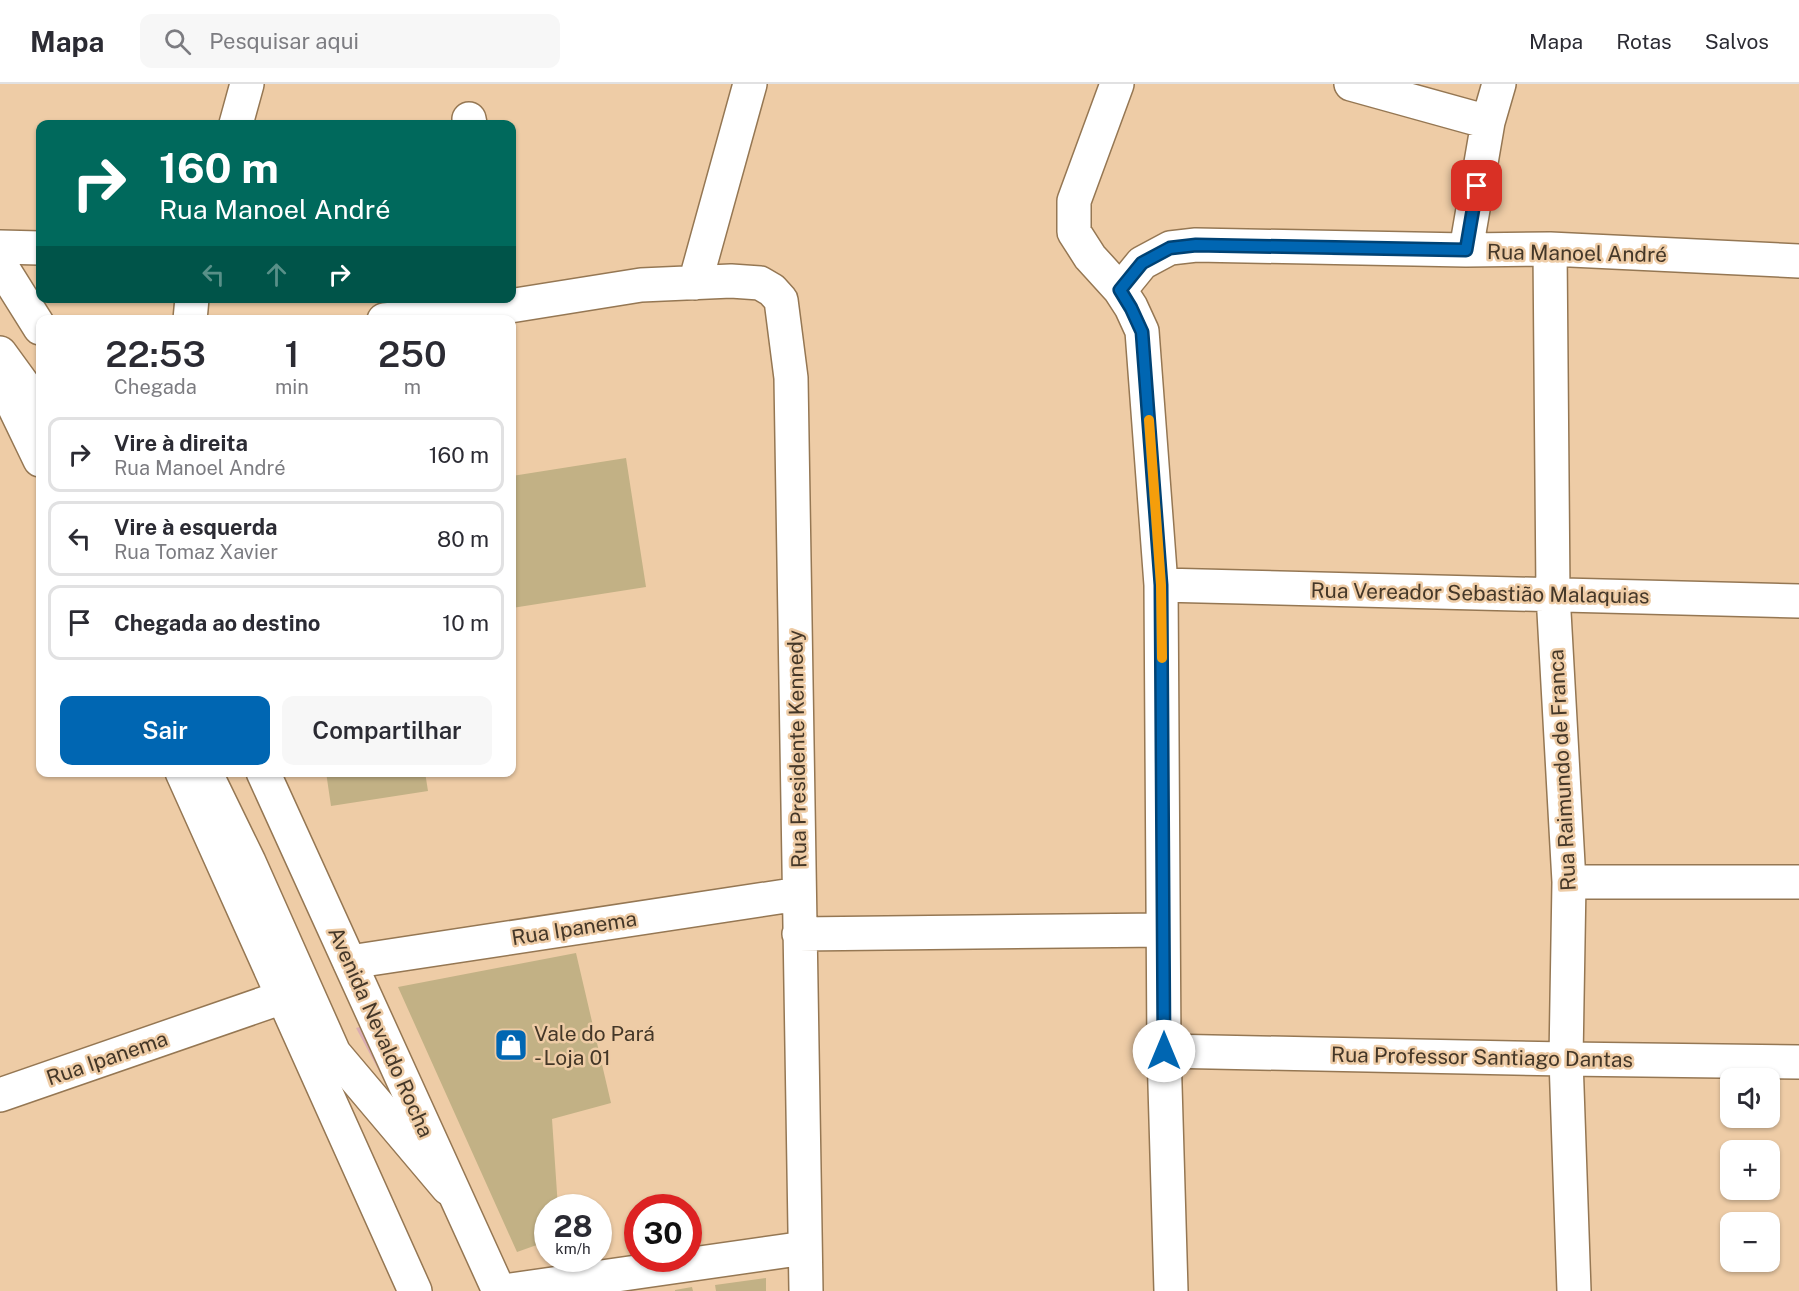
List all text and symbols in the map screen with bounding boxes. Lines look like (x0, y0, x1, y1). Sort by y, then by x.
search box (140, 14, 560, 68)
text: Mapa (30, 25, 104, 58)
icon: search (161, 25, 194, 58)
text: Pesquisar aqui (209, 28, 359, 54)
text: Mapa (1529, 29, 1583, 54)
text: Rotas (1616, 29, 1672, 54)
text: Salvos (1705, 29, 1769, 54)
text: 160 m (159, 143, 279, 192)
icon: right (60, 144, 138, 222)
pin (1451, 160, 1502, 211)
icon: arrive (1460, 169, 1493, 202)
text: Rua Manoel André (159, 193, 391, 225)
street label: Rua Manoel André (1487, 239, 1667, 267)
icon: left (197, 258, 230, 291)
icon: ahead (260, 258, 293, 291)
icon: right (323, 258, 356, 291)
text: 22:53 (105, 333, 206, 375)
text: 1 (284, 333, 299, 375)
text: 250 (378, 333, 447, 375)
text: Chegada (114, 375, 197, 399)
text: min (275, 375, 309, 399)
text: m (404, 375, 421, 399)
text: Vire à direita (114, 430, 248, 456)
icon: right (63, 438, 96, 471)
text: 160 m (429, 442, 489, 468)
text: Rua Manoel André (114, 456, 286, 480)
text: Vire à esquerda (114, 514, 278, 540)
icon: left (63, 522, 96, 555)
text: 80 m (437, 526, 489, 552)
text: Rua Tomaz Xavier (114, 540, 278, 564)
street label: Rua Vereador Sebastião Malaquias (1310, 578, 1650, 608)
icon: arrive (63, 606, 96, 639)
text: Chegada ao destino (114, 610, 320, 636)
text: 10 m (442, 610, 489, 636)
street label: Rua Presidente Kennedy (782, 630, 812, 868)
street label: Rua Raimundo de Franca (1543, 649, 1581, 891)
button: Sair (60, 696, 270, 765)
button: Compartilhar (282, 696, 492, 765)
street label: Rua Ipanema (510, 906, 638, 950)
street label: Avenida Nevaldo Rocha (323, 923, 439, 1141)
position arrow (1132, 1019, 1196, 1083)
place label: Vale do Pará - Loja 01 (534, 1021, 655, 1070)
street label: Rua Ipanema (43, 1026, 171, 1090)
shop icon: Vale do Pará - Loja 01 (493, 1027, 529, 1063)
street label: Rua Professor Santiago Dantas (1331, 1042, 1633, 1072)
map controls (1720, 1068, 1780, 1272)
button: sound (1720, 1068, 1780, 1128)
button: + (1720, 1140, 1780, 1200)
speed limit sign: 30 (624, 1194, 702, 1272)
text: 28 (553, 1208, 593, 1244)
button: − (1720, 1212, 1780, 1272)
text: km/h (555, 1240, 591, 1257)

